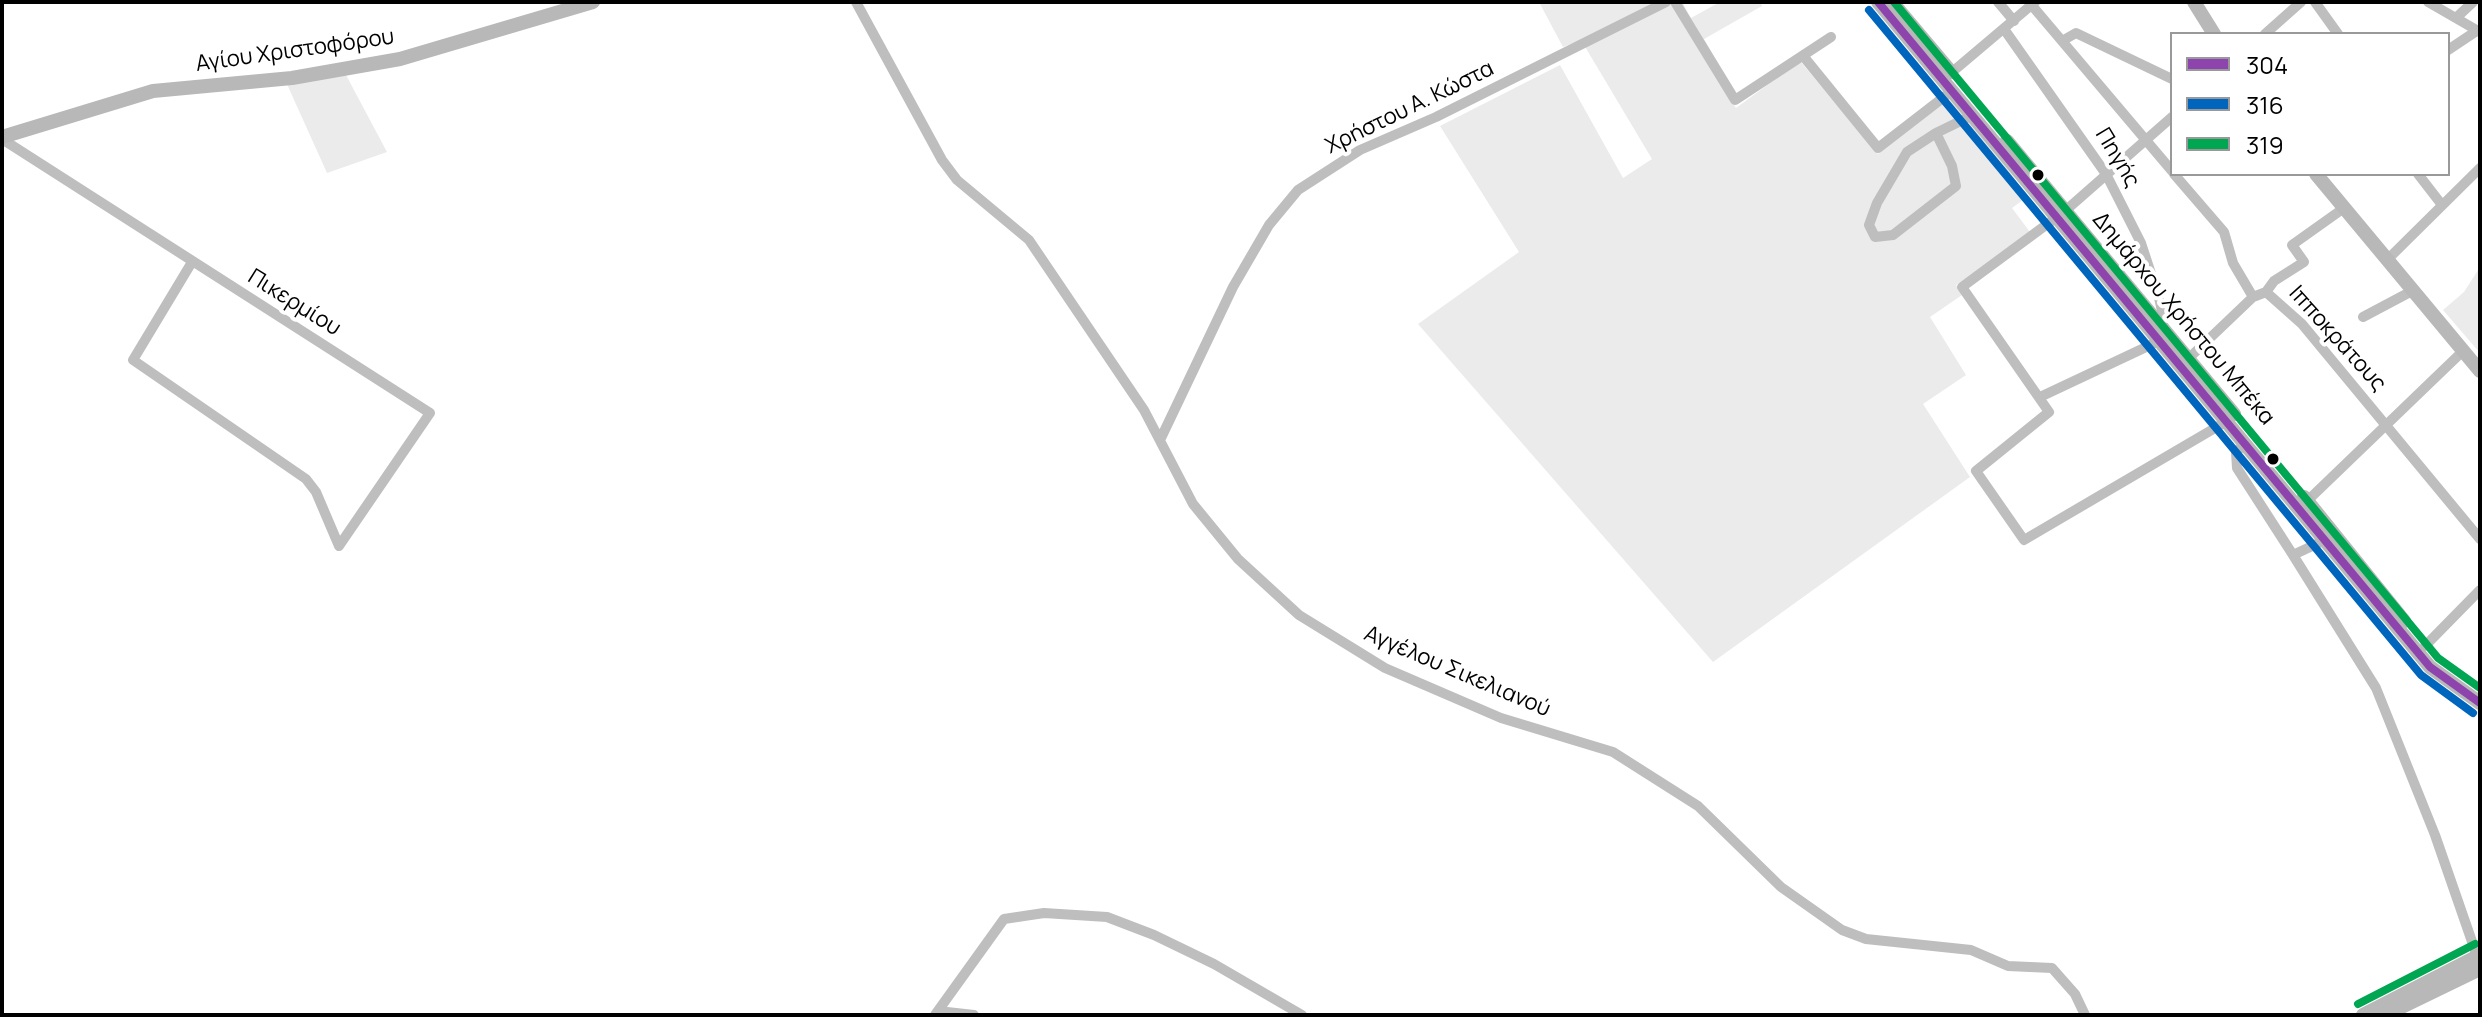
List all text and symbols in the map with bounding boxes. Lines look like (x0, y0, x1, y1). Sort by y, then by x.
street label: Αγίου Χριστοφόρου (194, 24, 396, 78)
legend (2170, 32, 2450, 176)
text: 304 (2246, 48, 2288, 81)
street label: Χρήστου Α. Κώστα (1322, 56, 1498, 160)
text: 316 (2246, 88, 2284, 121)
street label: Πηγής (2089, 124, 2145, 192)
text: 319 (2246, 128, 2284, 161)
unlabelled marker (2030, 167, 2046, 183)
street label: Δημάρχου Χρήστου Μπέκα (2086, 207, 2280, 431)
street label: Πικερμίου (243, 264, 345, 342)
street label: Ιπποκράτους (2283, 281, 2391, 397)
unlabelled marker (2265, 451, 2281, 467)
street label: Αγγέλου Σικελιανού (1360, 621, 1554, 723)

